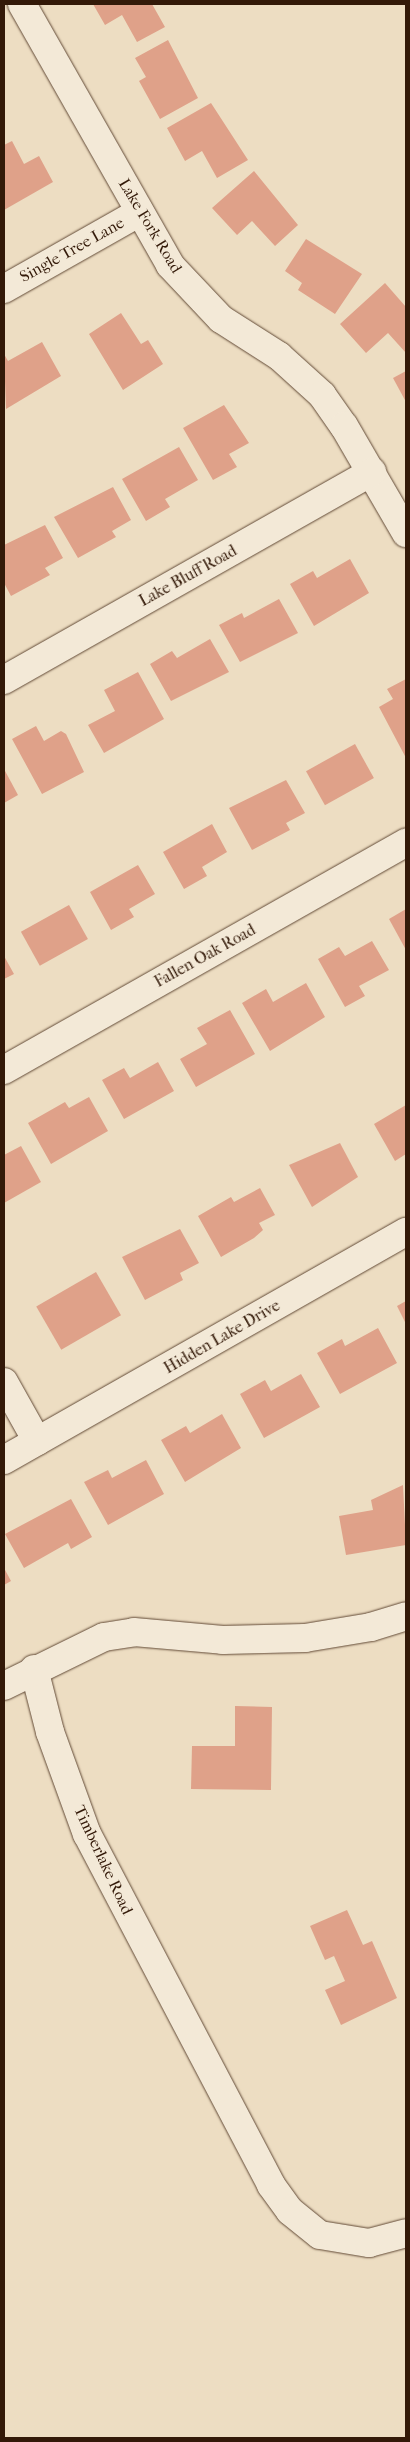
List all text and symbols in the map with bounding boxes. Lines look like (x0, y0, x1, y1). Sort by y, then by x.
street label: Lake Fork Road (114, 175, 186, 277)
street label: Single Tree Lane (16, 213, 128, 287)
street label: Lake Bluff Road (136, 541, 240, 611)
street label: Fallen Oak Road (151, 920, 259, 992)
street label: Hidden Lake Drive (161, 1296, 283, 1378)
street label: Timberlake Road (69, 1802, 137, 1918)

